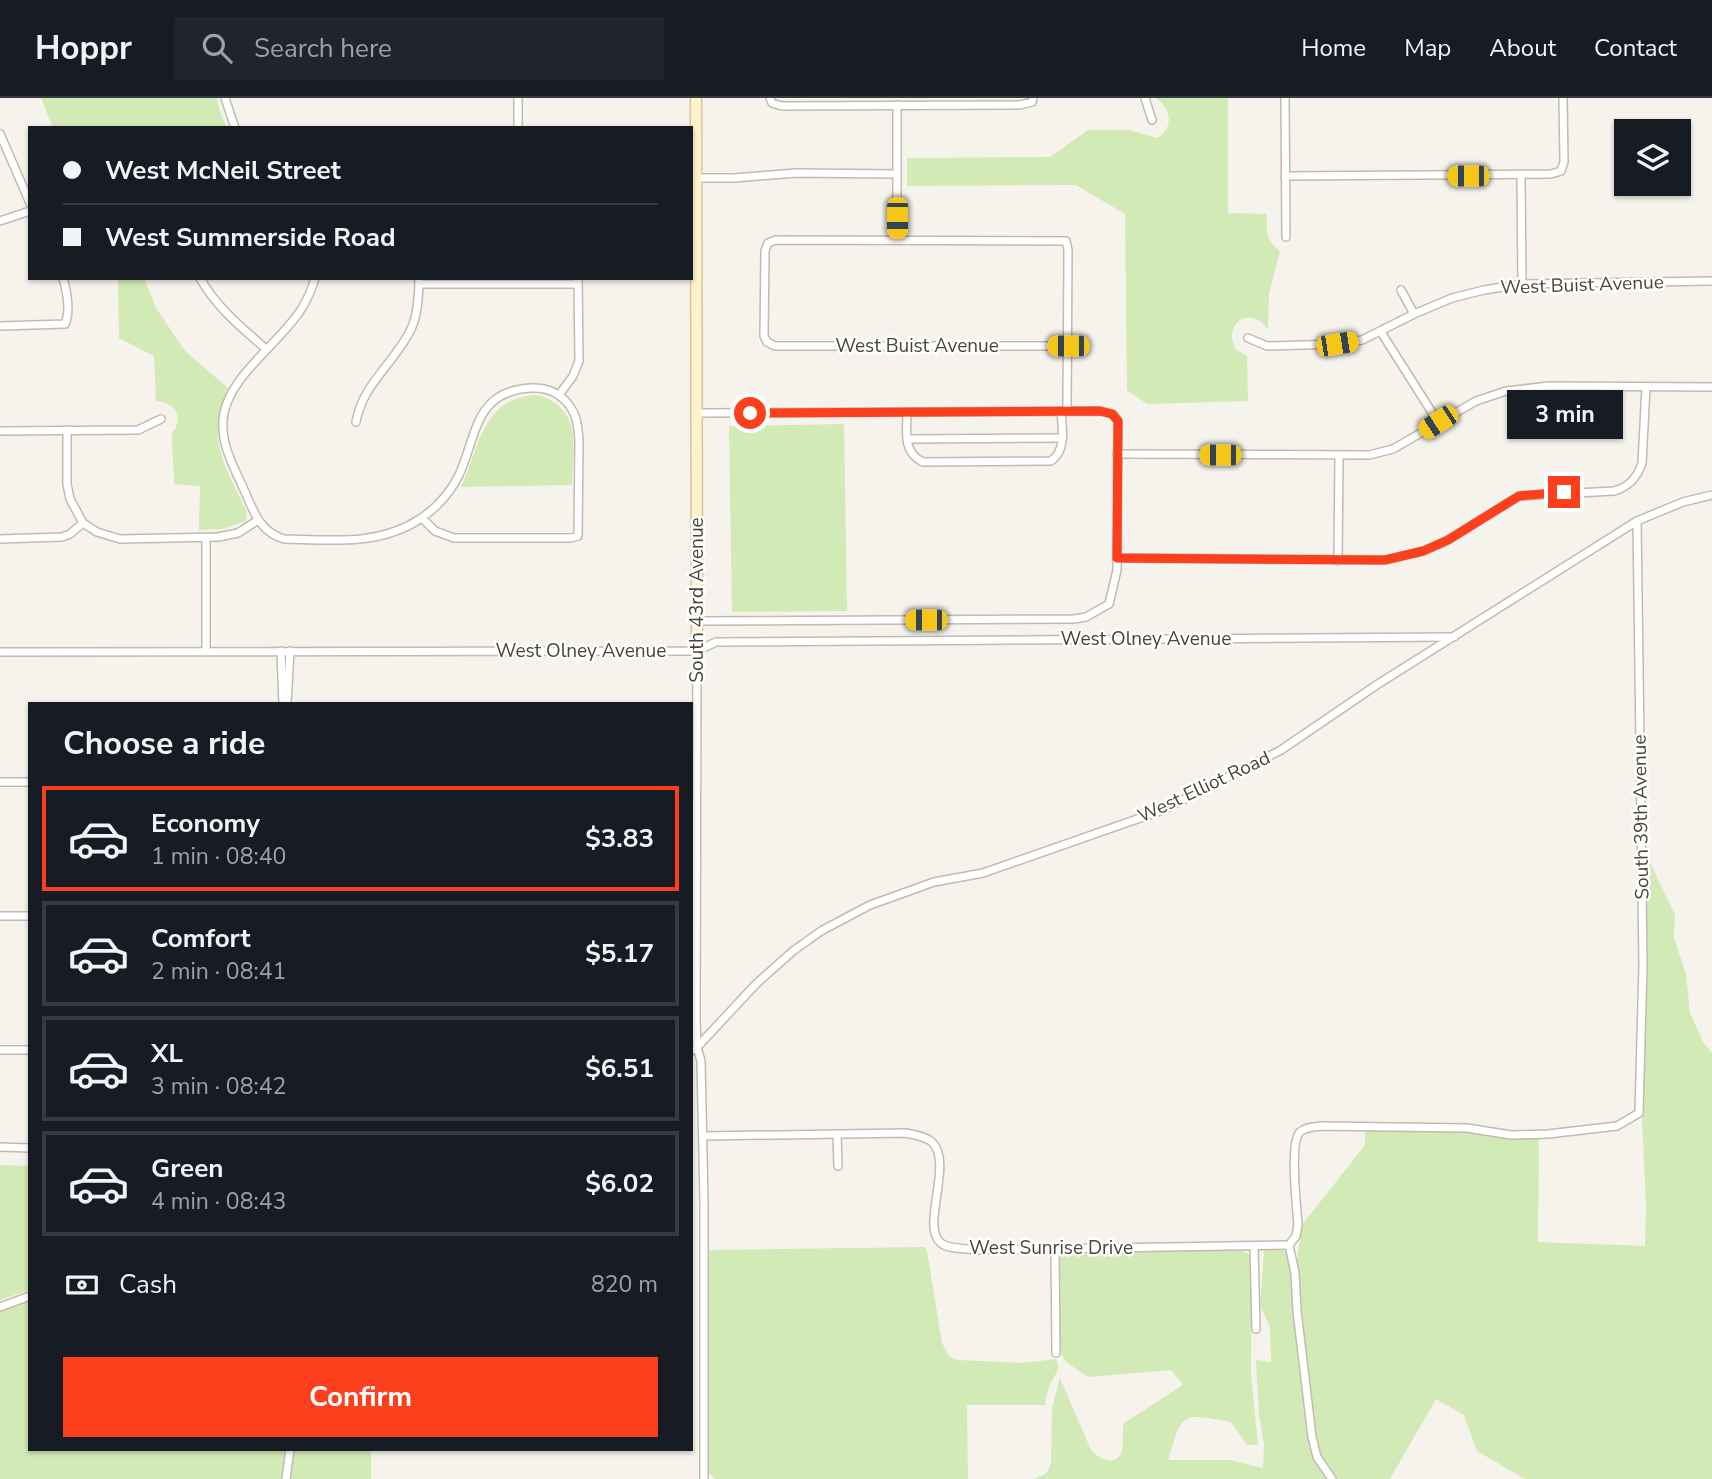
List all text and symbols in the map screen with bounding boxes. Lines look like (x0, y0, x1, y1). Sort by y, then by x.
search box (174, 17, 664, 80)
text: Hoppr (35, 26, 132, 71)
icon: search (198, 29, 236, 67)
text: Search here (254, 31, 392, 66)
text: Home (1301, 32, 1366, 64)
text: Map (1404, 32, 1451, 64)
text: About (1489, 32, 1556, 64)
text: Contact (1594, 32, 1677, 64)
map controls (1614, 119, 1691, 196)
button: layers (1614, 119, 1691, 196)
text: West McNeil Street (105, 153, 341, 188)
car (1448, 166, 1490, 187)
car (887, 197, 908, 239)
text: West Summerside Road (105, 220, 396, 255)
street label: West Buist Avenue (1500, 269, 1664, 301)
car (1315, 330, 1360, 358)
street label: West Buist Avenue (835, 333, 999, 359)
car (1048, 336, 1090, 357)
callout: 3 min (1506, 390, 1622, 440)
route start (734, 397, 766, 429)
text: 3 min (1535, 399, 1595, 430)
car (1415, 402, 1462, 442)
car (1200, 445, 1242, 466)
route end (1548, 476, 1580, 508)
street label: South 43rd Avenue (684, 517, 710, 683)
car (906, 610, 948, 631)
street label: West Olney Avenue (1061, 626, 1231, 652)
street label: West Olney Avenue (496, 638, 666, 664)
text: Choose a ride (63, 722, 265, 765)
street label: South 39th Avenue (1627, 734, 1655, 900)
street label: West Elliot Road (1134, 745, 1274, 829)
text: Economy (151, 806, 260, 841)
icon: car (67, 807, 130, 870)
text: $3.83 (585, 821, 654, 856)
text: 1 min · 08:40 (151, 841, 286, 872)
text: Comfort (151, 921, 251, 956)
icon: car (67, 922, 130, 985)
text: $5.17 (585, 936, 654, 971)
text: 2 min · 08:41 (151, 956, 286, 987)
text: XL (151, 1036, 183, 1071)
icon: car (67, 1037, 130, 1100)
text: $6.51 (585, 1051, 654, 1086)
text: 3 min · 08:42 (151, 1071, 286, 1102)
text: Green (151, 1151, 224, 1186)
icon: car (67, 1152, 130, 1215)
text: $6.02 (585, 1166, 654, 1201)
text: 4 min · 08:43 (151, 1186, 286, 1217)
street label: West Sunrise Drive (969, 1235, 1133, 1261)
icon: cash (63, 1266, 101, 1304)
text: Cash (119, 1267, 177, 1302)
text: 820 m (591, 1269, 658, 1300)
button: Confirm (63, 1357, 658, 1437)

